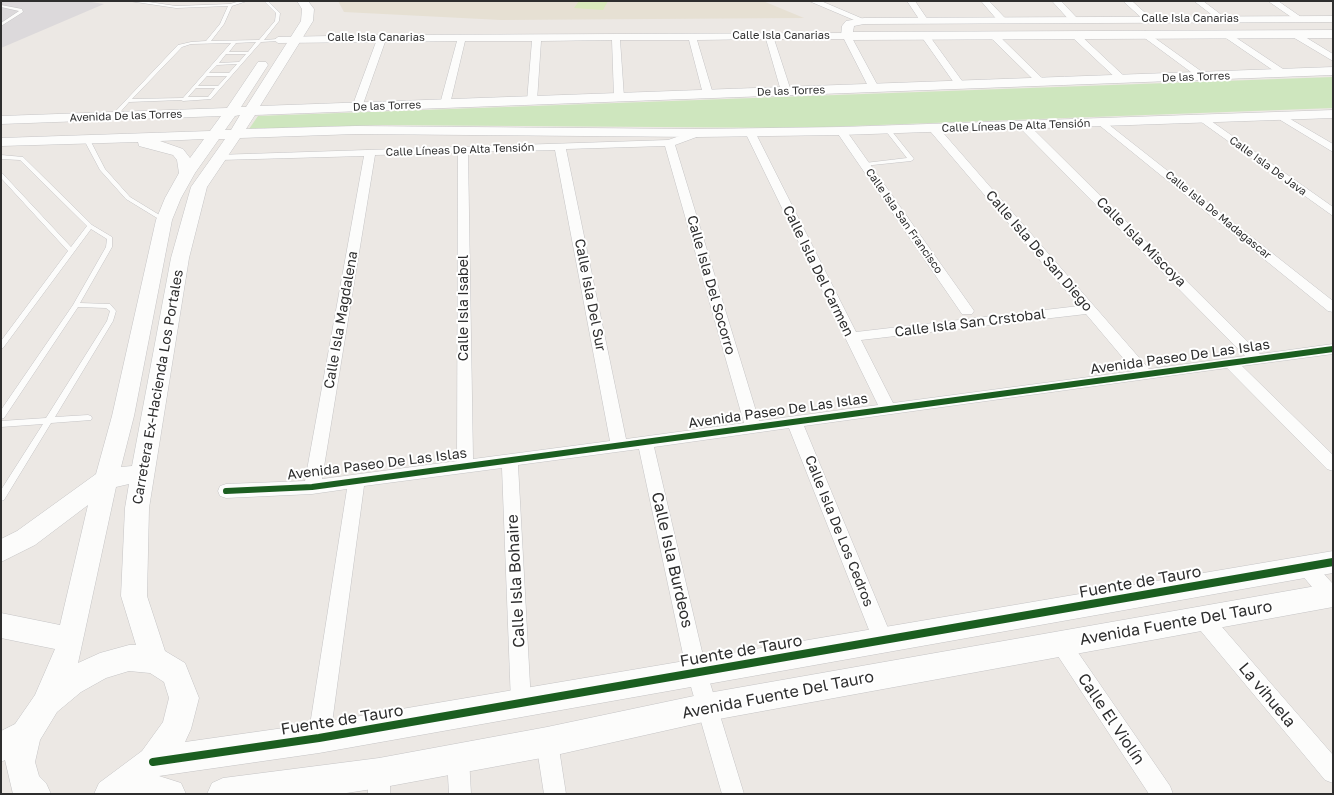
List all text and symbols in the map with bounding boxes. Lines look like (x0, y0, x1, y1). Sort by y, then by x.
street label: Calle Isla Canarias (1141, 12, 1239, 26)
street label: Calle Isla Canarias (732, 29, 830, 43)
street label: Calle Isla Canarias (327, 31, 425, 45)
street label: De las Torres (1162, 69, 1230, 85)
street label: De las Torres (757, 83, 825, 99)
street label: De las Torres (353, 98, 421, 114)
street label: Avenida De las Torres (69, 107, 183, 125)
street label: Calle Líneas De Alta Tensión (941, 117, 1091, 135)
street label: Calle Isla De Java (1227, 133, 1309, 199)
street label: Calle Líneas De Alta Tensión (385, 141, 535, 159)
street label: Calle Isla San Francisco (863, 166, 945, 276)
street label: Calle Isla De Madagascar (1162, 168, 1274, 262)
street label: Calle Isla De San Diego (982, 187, 1096, 315)
street label: Calle Isla Miscoya (1093, 194, 1189, 290)
street label: Calle Isla Del Carmen (779, 203, 857, 339)
street label: Calle Isla Del Socorro (683, 213, 739, 357)
street label: Calle Isla Del Sur (571, 237, 609, 353)
street label: Calle Isla Magdalena (321, 250, 361, 390)
street label: Calle Isla Isabel (456, 255, 472, 361)
street label: Carretera Ex-Hacienda Los Portales (129, 268, 187, 506)
street label: Calle Isla San Crstobal (894, 305, 1046, 341)
street label: Avenida Paseo De Las Islas (1089, 336, 1271, 378)
street label: Avenida Paseo De Las Islas (687, 390, 869, 432)
street label: Avenida Paseo De Las Islas (286, 445, 468, 483)
street label: Calle Isla De Los Cedros (801, 453, 877, 609)
street label: Calle Isla Burdeos (647, 490, 697, 630)
street label: Calle Isla Bohaire (503, 514, 529, 648)
street label: Fuente de Tauro (1077, 562, 1203, 602)
street label: Avenida Fuente Del Tauro (1078, 597, 1274, 649)
street label: Fuente de Tauro (678, 631, 804, 671)
street label: La vihuela (1234, 659, 1300, 731)
street label: Avenida Fuente Del Tauro (680, 667, 876, 723)
street label: Calle El Violín (1073, 670, 1149, 768)
street label: Fuente de Tauro (279, 701, 405, 739)

